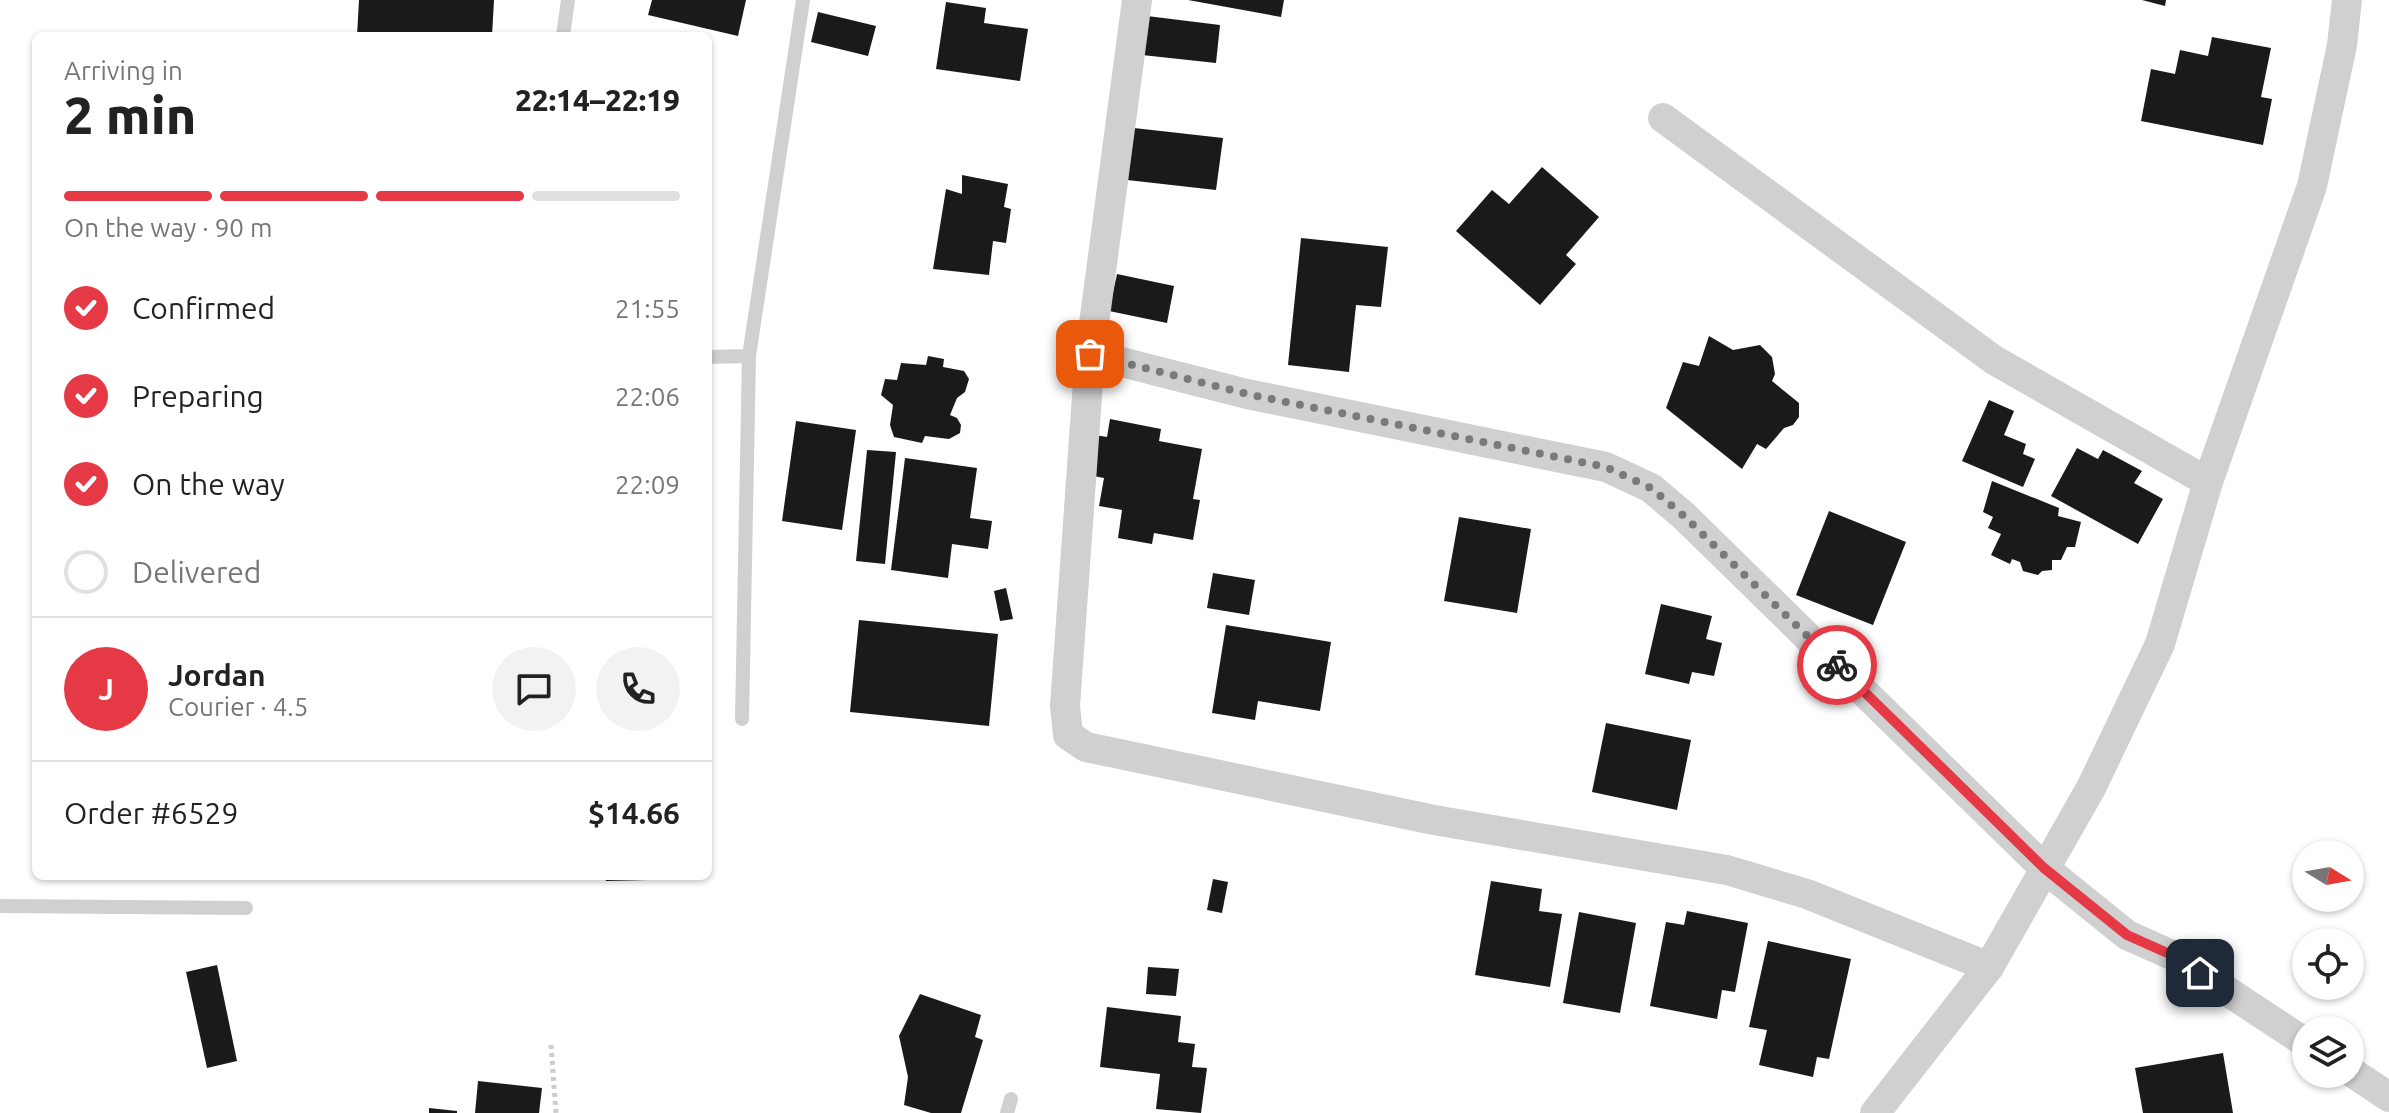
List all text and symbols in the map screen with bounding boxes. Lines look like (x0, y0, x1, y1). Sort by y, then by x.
text: Arriving in (64, 56, 183, 85)
text: 22:14–22:19 (515, 83, 680, 117)
text: 2 min (64, 86, 196, 144)
text: On the way · 90 m (64, 213, 272, 242)
icon: check (64, 286, 108, 330)
text: Confirmed (132, 291, 275, 325)
text: 21:55 (615, 294, 680, 323)
pin (1056, 320, 1124, 388)
icon: bag (1068, 332, 1112, 376)
icon: check (64, 374, 108, 418)
text: Preparing (132, 379, 264, 413)
text: 22:06 (615, 382, 680, 411)
icon: check (64, 462, 108, 506)
text: On the way (132, 467, 285, 501)
text: 22:09 (615, 470, 680, 499)
text: Delivered (132, 555, 261, 589)
courier (1797, 625, 1877, 705)
icon: bike (1815, 643, 1859, 687)
button: chat (492, 647, 576, 731)
button: phone (596, 647, 680, 731)
text: Jordan (168, 658, 266, 692)
text: J (98, 672, 114, 706)
text: Courier · 4.5 (168, 692, 308, 721)
text: Order #6529 (64, 796, 238, 830)
text: $14.66 (588, 796, 680, 830)
north arrow (2292, 840, 2364, 912)
map controls (2292, 840, 2364, 1088)
button: locate (2292, 928, 2364, 1000)
pin (2166, 939, 2234, 1007)
icon: home (2178, 951, 2222, 995)
button: layers (2292, 1016, 2364, 1088)

